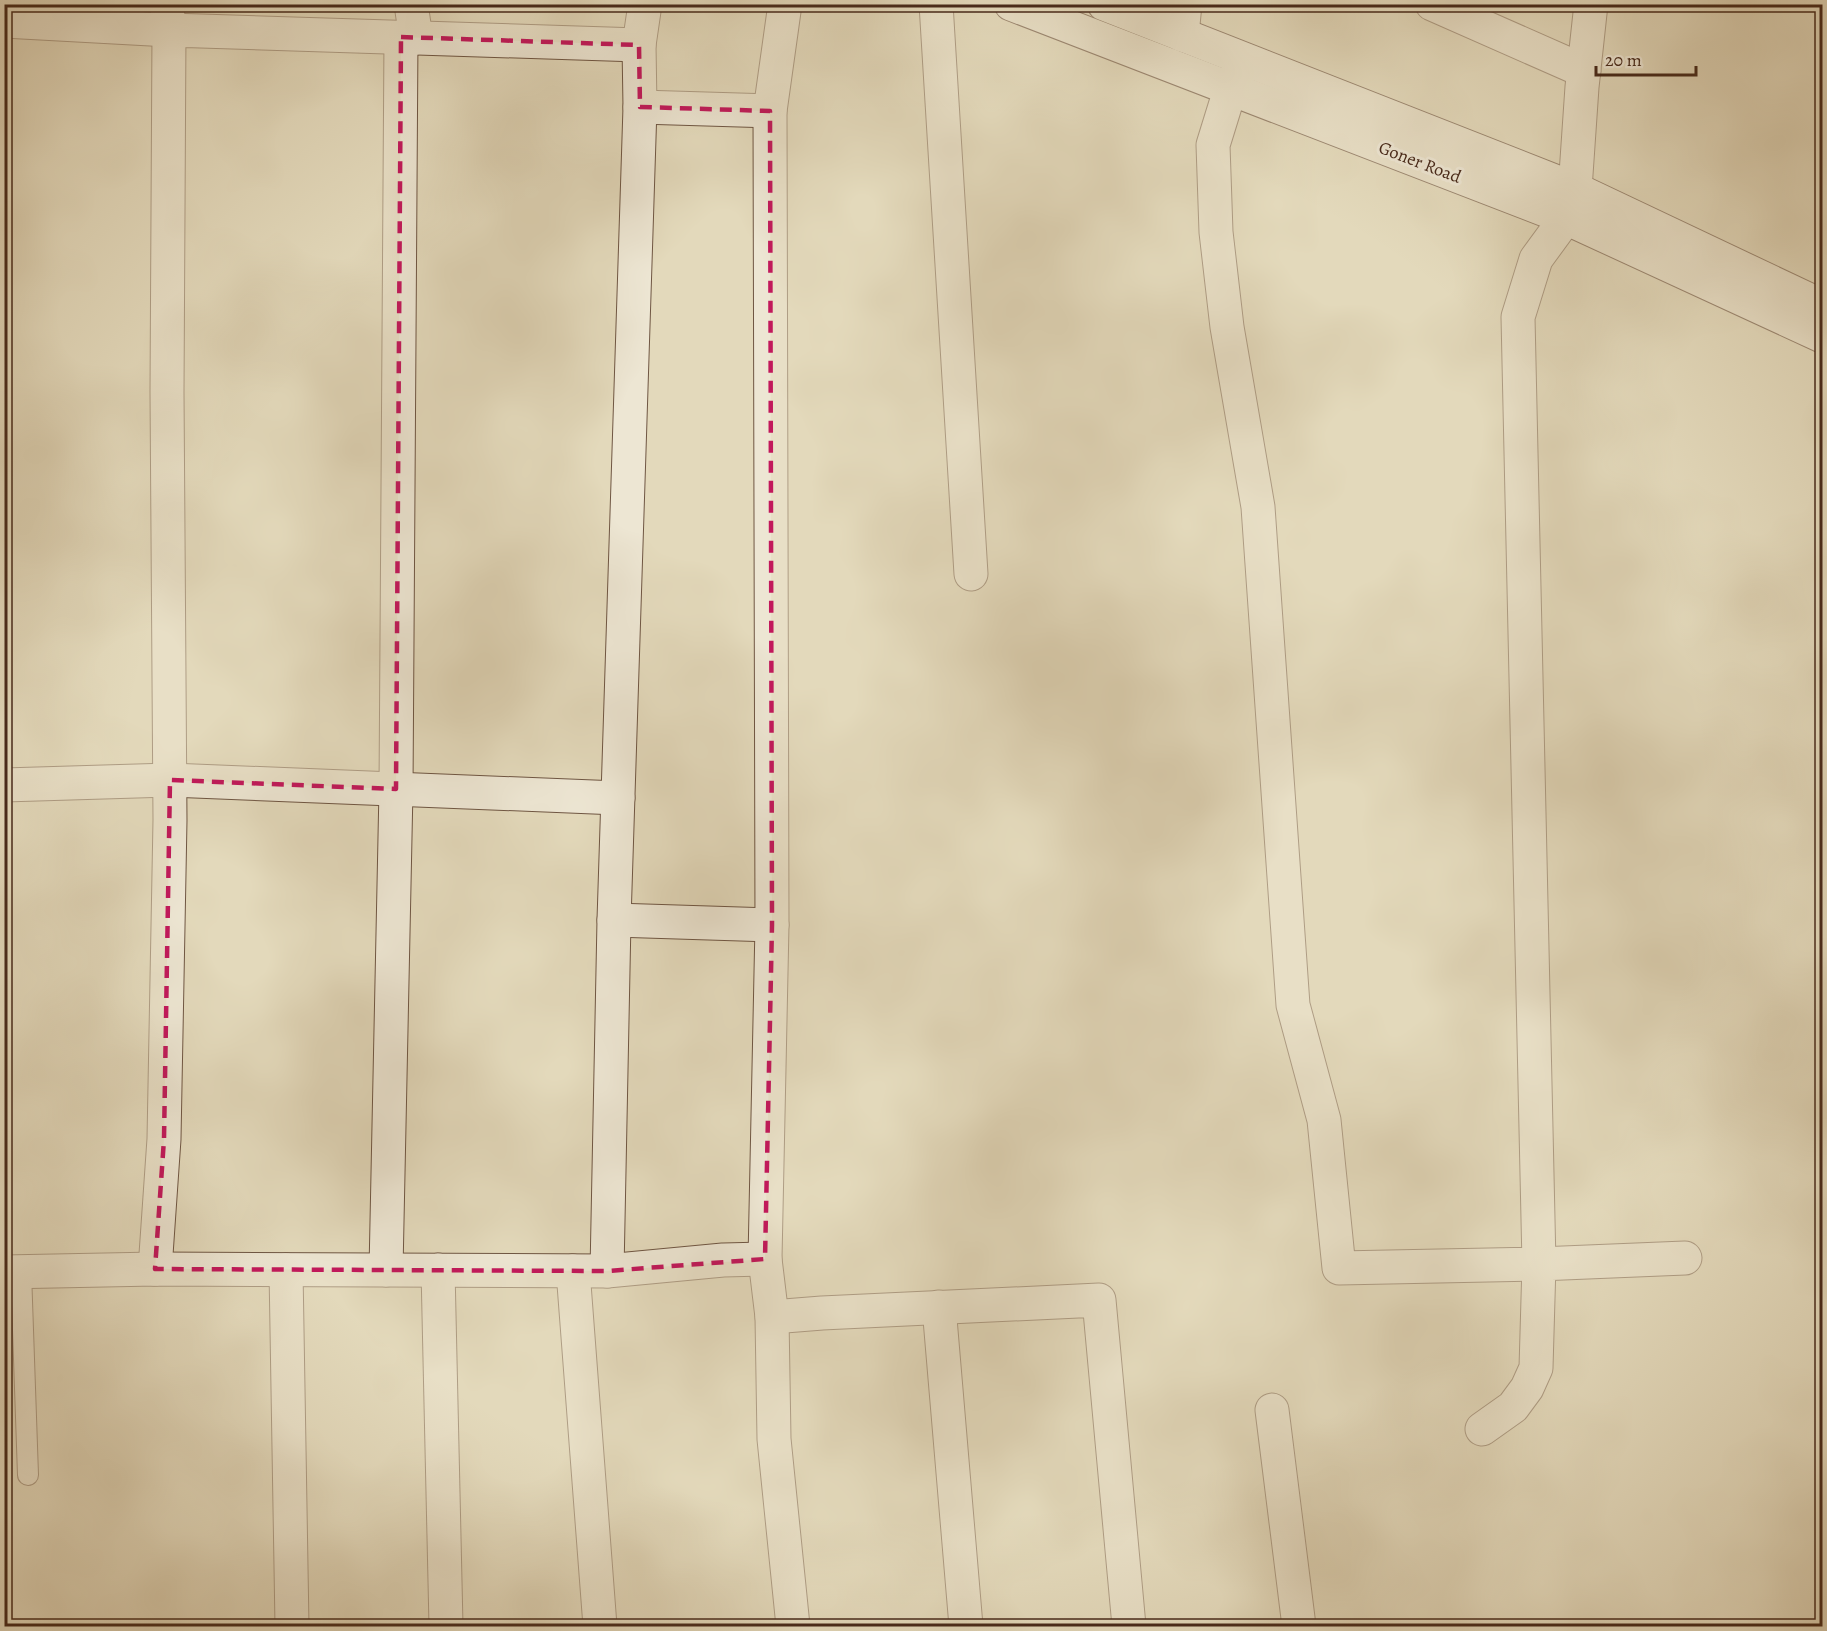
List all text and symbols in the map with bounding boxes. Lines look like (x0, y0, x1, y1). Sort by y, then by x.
scale bar (1596, 39, 1696, 77)
text: 20 m (1605, 48, 1642, 72)
street label: Goner Road (1375, 135, 1465, 189)

